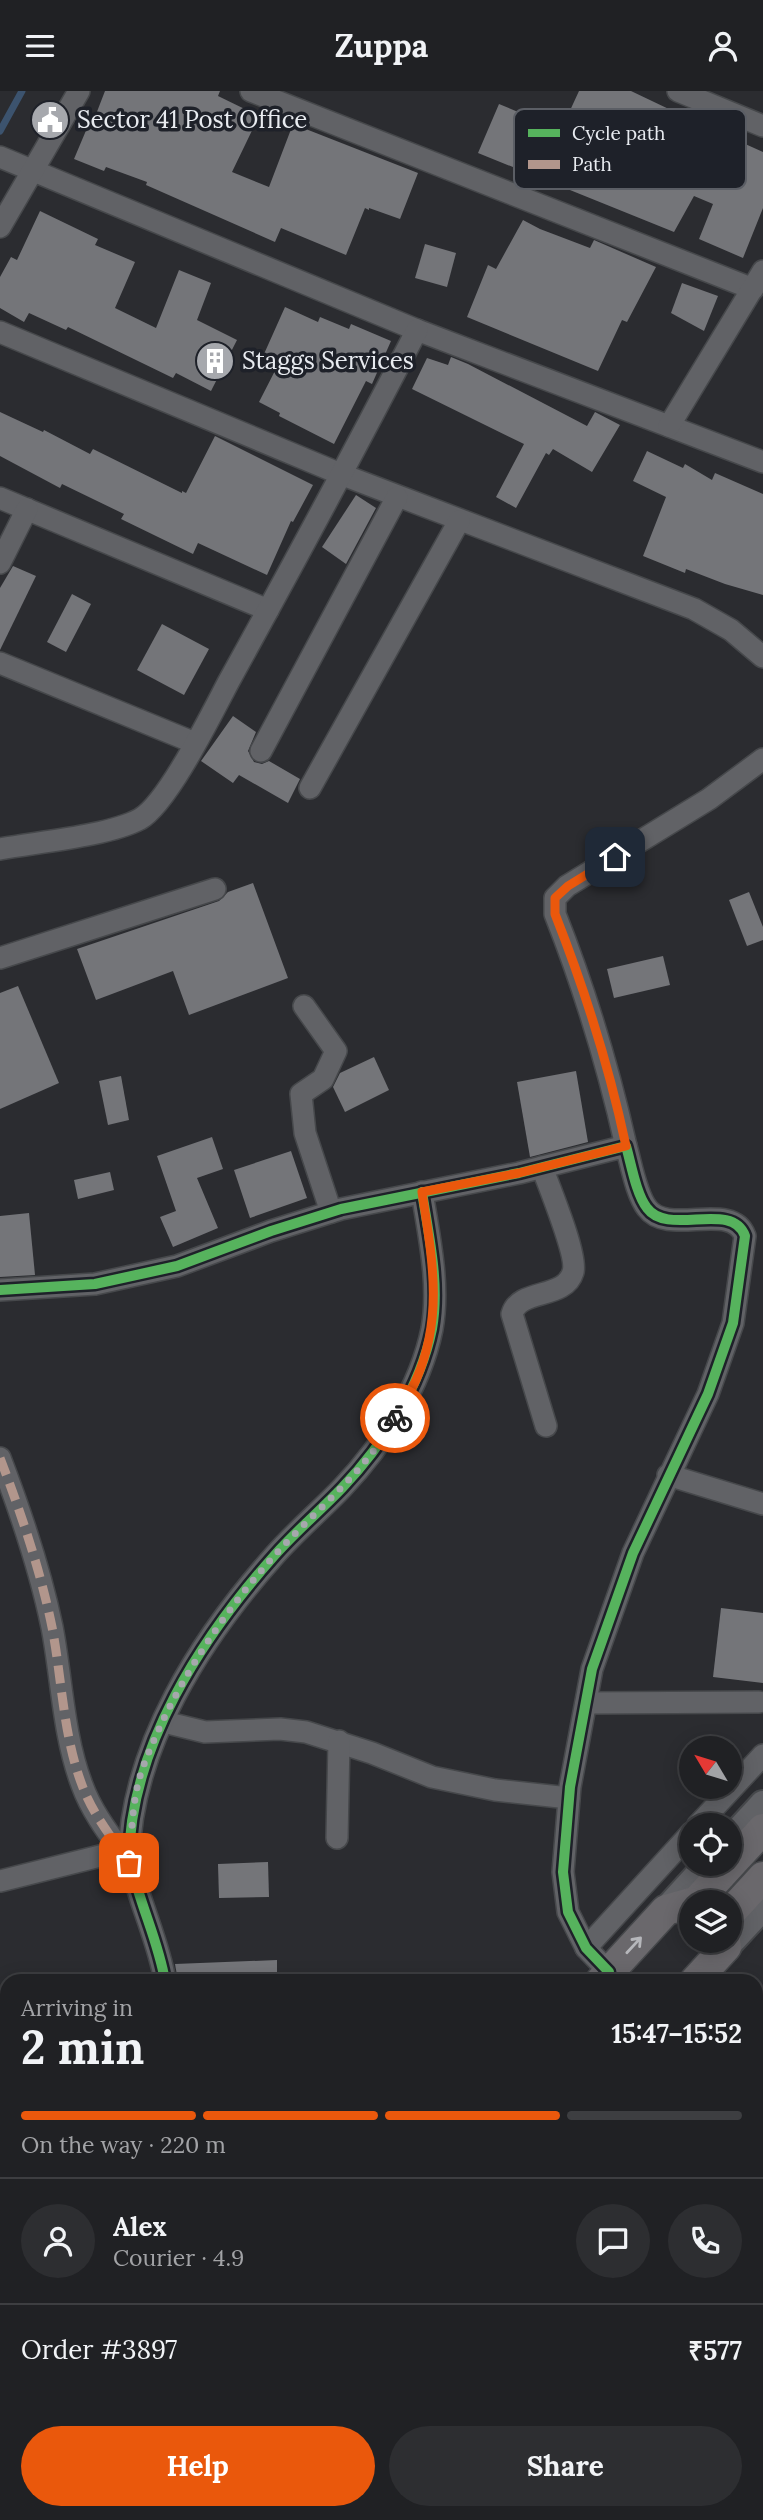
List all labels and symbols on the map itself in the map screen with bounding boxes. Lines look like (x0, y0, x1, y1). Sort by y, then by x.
public building icon: Sector 41 Post Office (29, 99, 71, 141)
place label: Sector 41 Post Office (77, 104, 307, 135)
legend (514, 109, 746, 189)
text: Cycle path (572, 121, 665, 145)
text: Path (572, 152, 612, 176)
building icon: Staggs Services (194, 340, 236, 382)
place label: Staggs Services (242, 345, 414, 376)
pin (585, 827, 645, 887)
courier (360, 1383, 430, 1453)
north arrow (679, 1736, 742, 1799)
pin (99, 1833, 159, 1893)
one-way arrow (625, 1937, 642, 1954)

